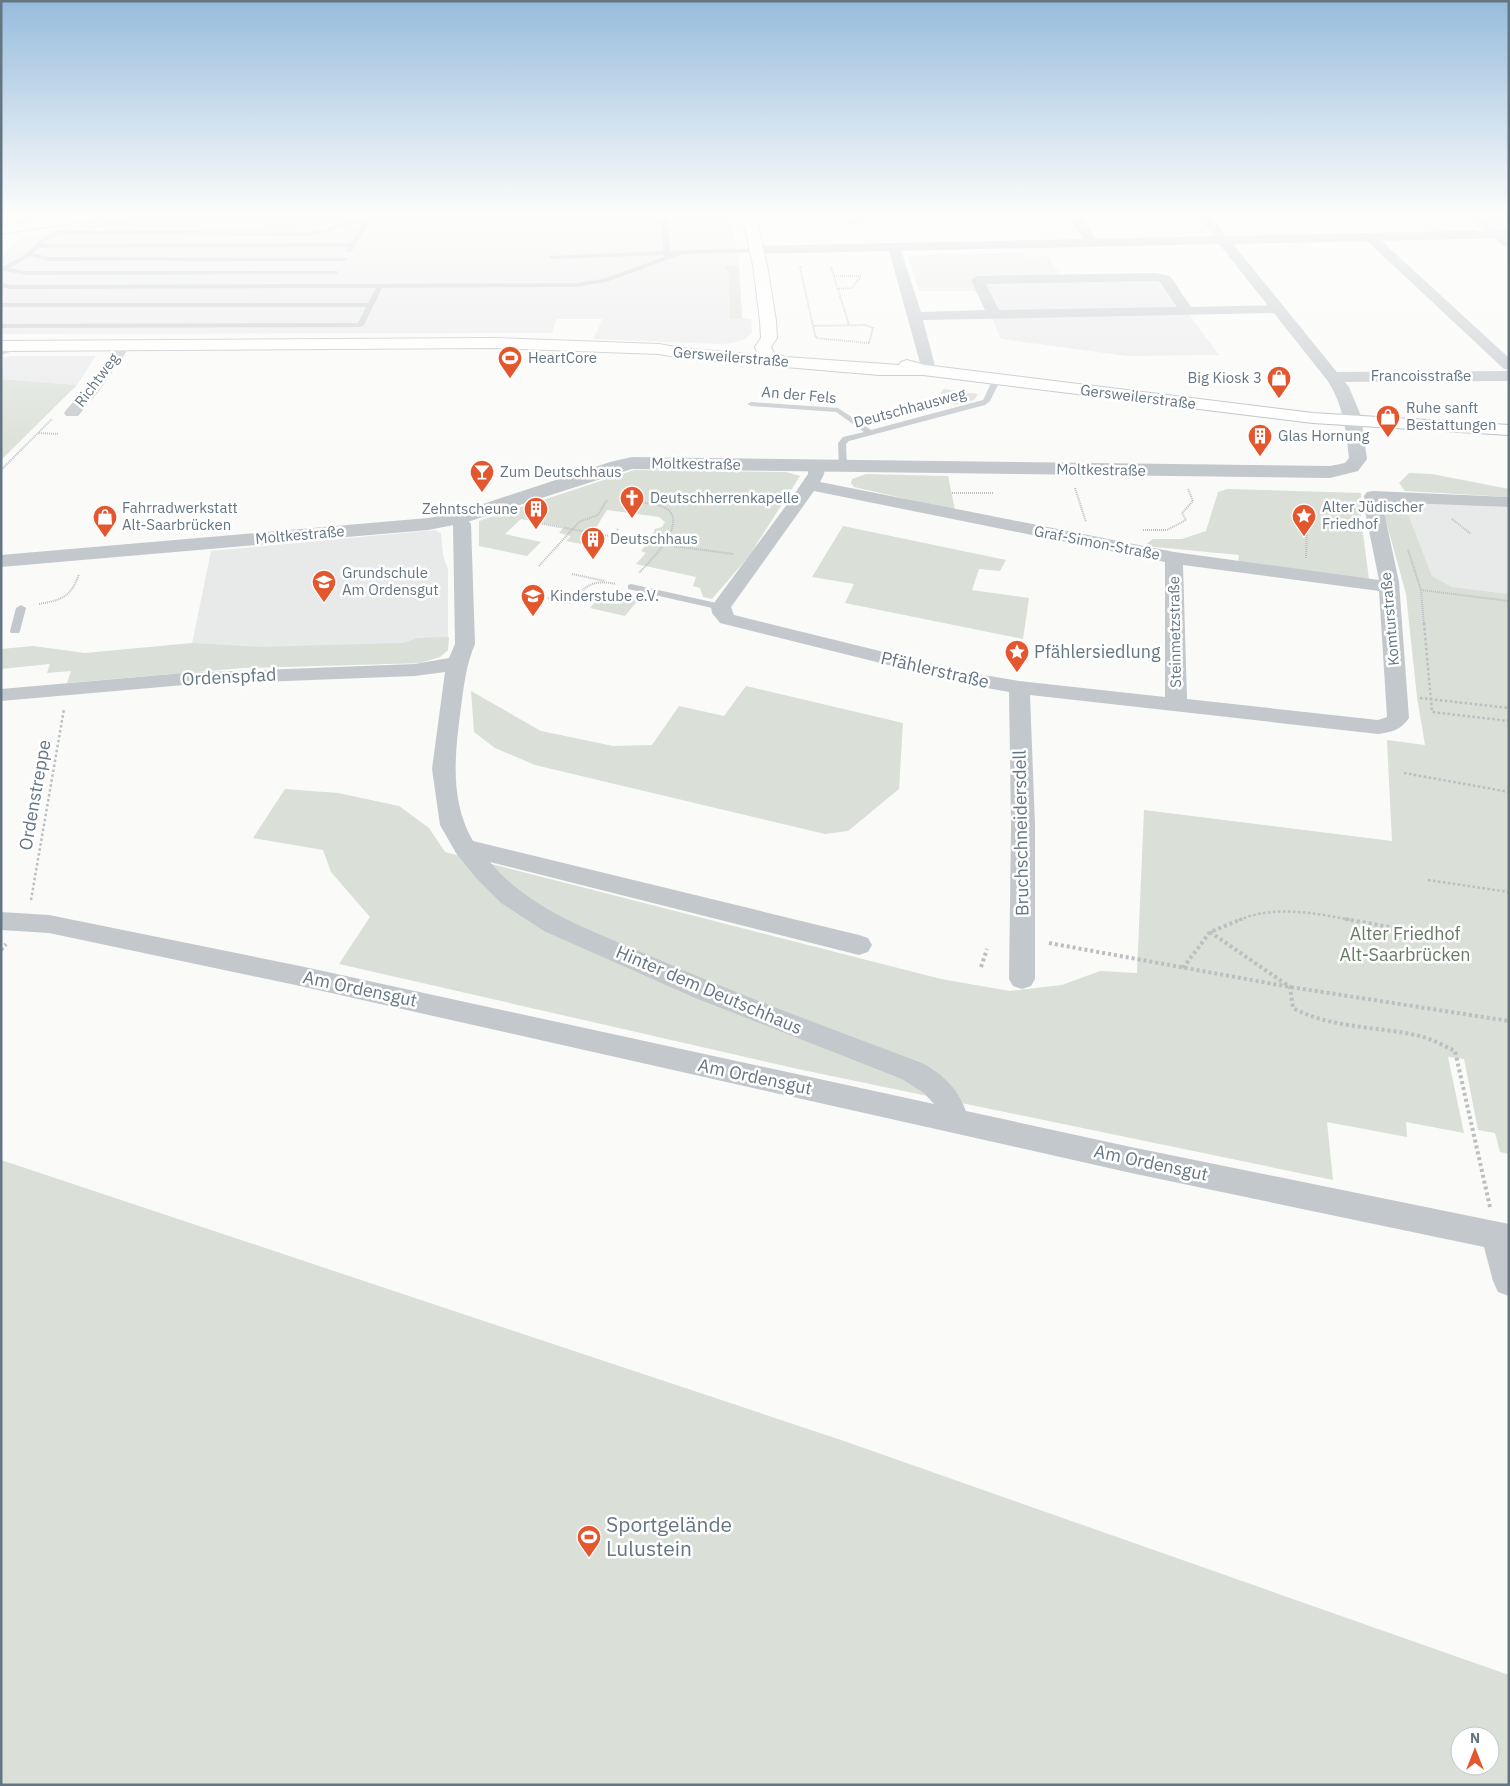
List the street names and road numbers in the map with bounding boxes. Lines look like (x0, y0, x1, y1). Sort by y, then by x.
street label: Gersweilerstraße (672, 342, 790, 371)
street label: Richtweg (70, 349, 123, 410)
street label: Francoisstraße (1371, 366, 1471, 385)
street label: Gersweilerstraße (1079, 380, 1197, 413)
street label: An der Fels (761, 382, 837, 407)
street label: Deutschhausweg (852, 383, 968, 432)
street label: Moltkestraße (651, 453, 741, 474)
street label: Moltkestraße (1056, 459, 1146, 480)
street label: Moltkestraße (255, 521, 345, 548)
street label: Graf-Simon-Straße (1033, 521, 1162, 564)
street label: Komturstraße (1376, 572, 1403, 667)
street label: Steinmetzstraße (1164, 576, 1185, 688)
street label: Pfählerstraße (879, 646, 992, 693)
street label: Ordenspfad (181, 663, 277, 690)
street label: Ordenstreppe (13, 738, 56, 852)
street label: Bruchschneidersdell (1008, 750, 1033, 916)
street label: Hinter dem Deutschhaus (613, 940, 806, 1039)
street label: Am Ordensgut (301, 965, 419, 1012)
street label: Am Ordensgut (696, 1053, 814, 1100)
street label: Am Ordensgut (1092, 1139, 1210, 1186)

